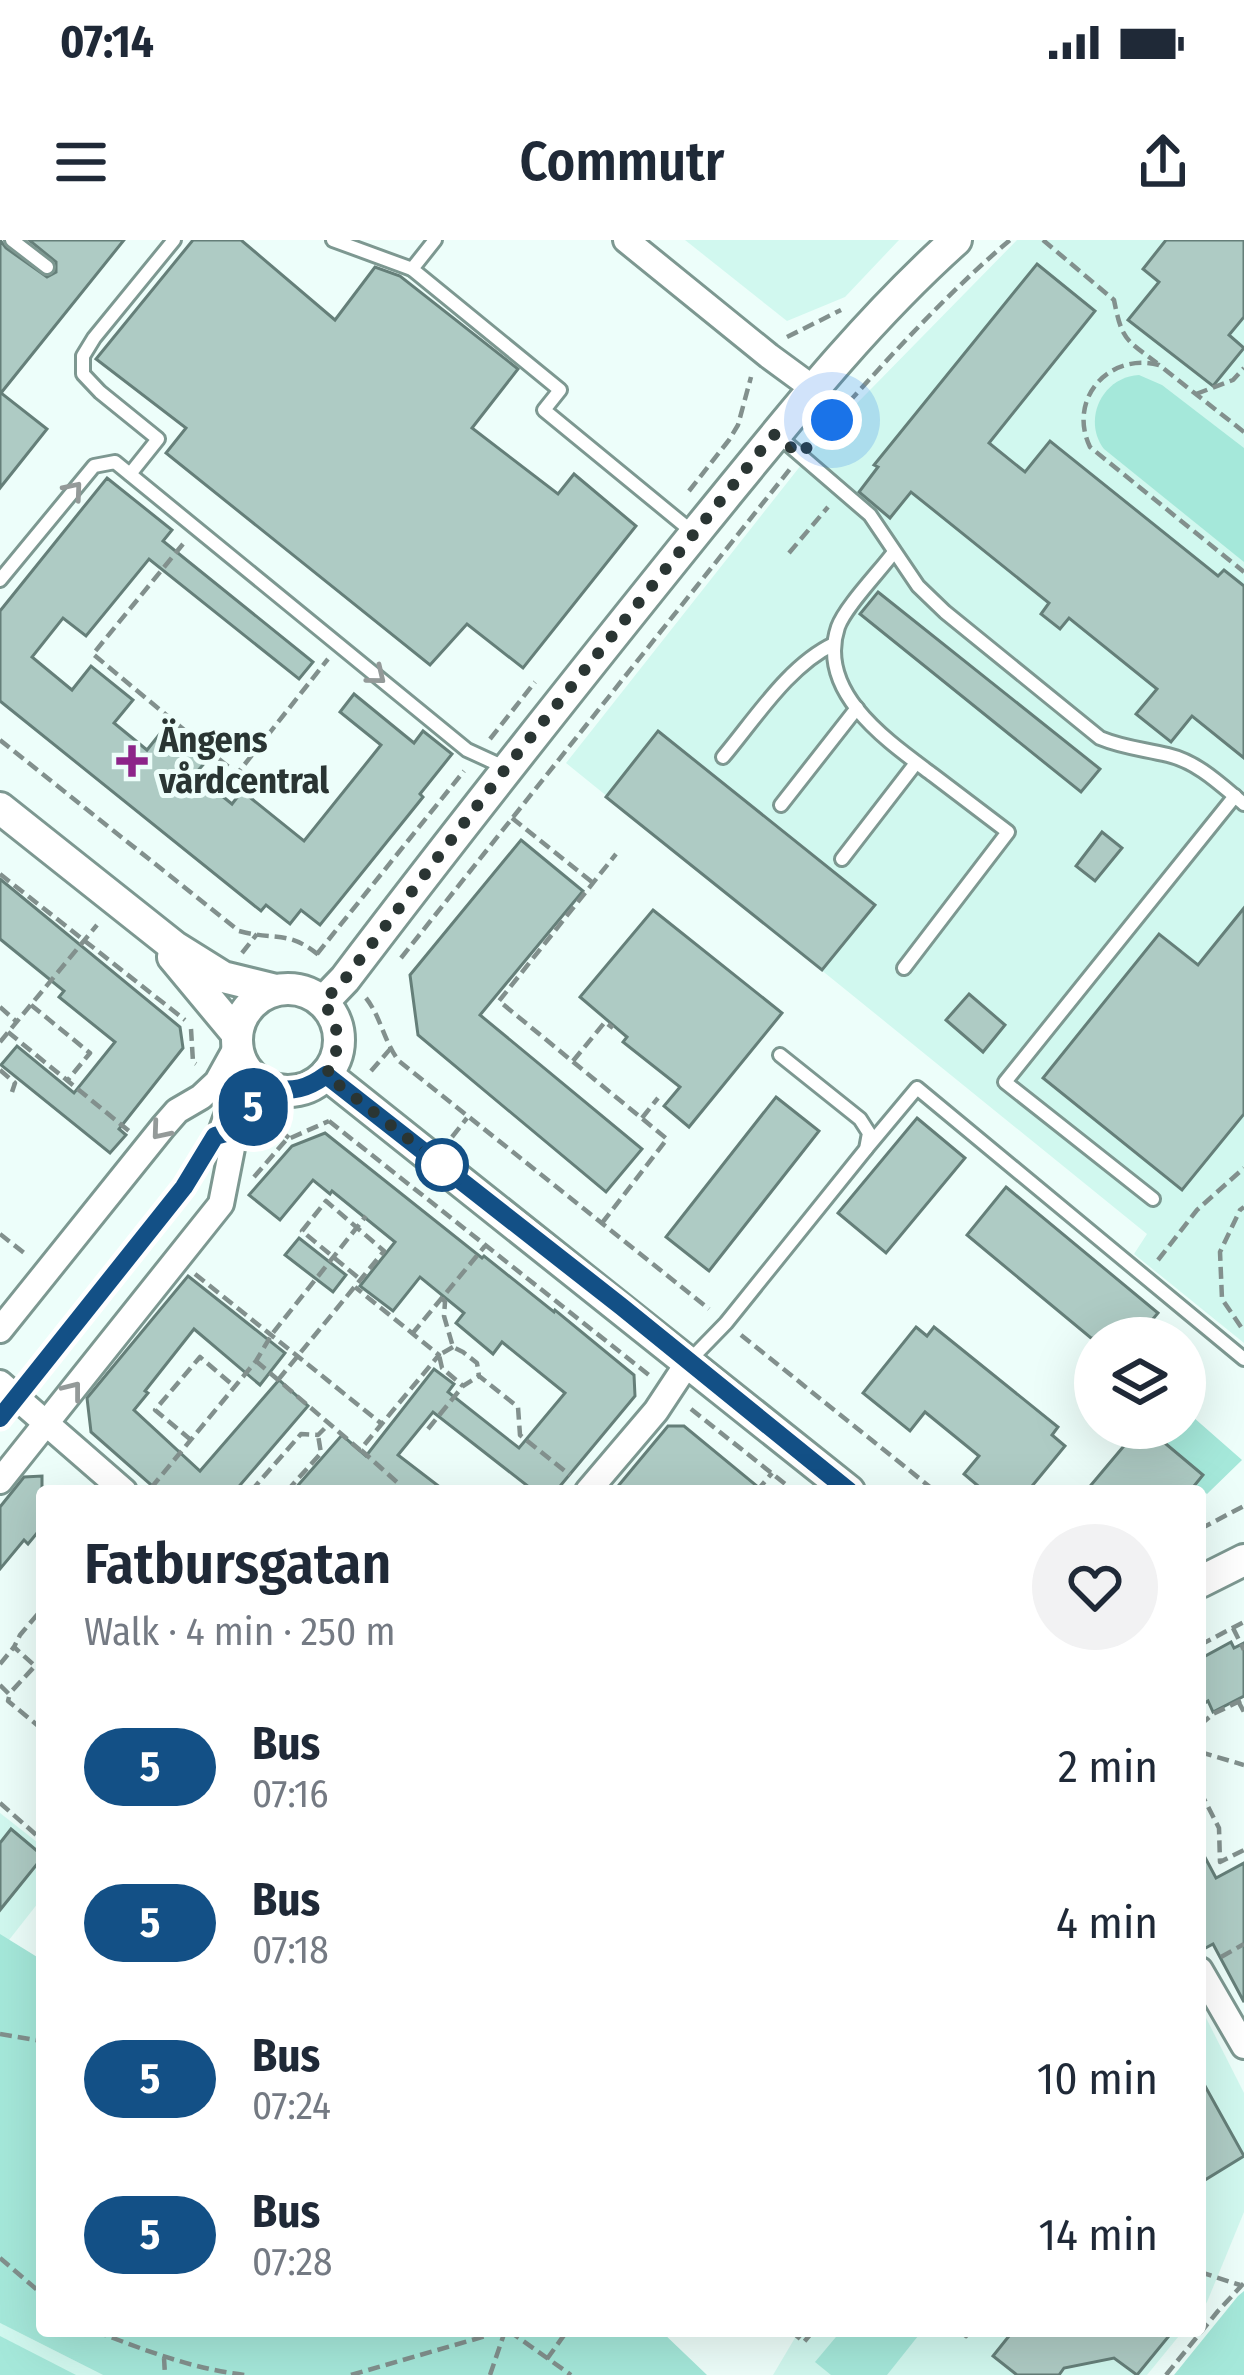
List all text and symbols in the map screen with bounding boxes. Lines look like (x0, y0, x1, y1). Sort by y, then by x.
text: 07:14 (60, 15, 154, 69)
icon: menu (48, 129, 114, 195)
icon: share (1130, 129, 1196, 195)
text: Commutr (520, 130, 724, 194)
your location (802, 390, 862, 450)
one-way arrow (60, 481, 82, 503)
one-way arrow (363, 662, 385, 683)
place label: Ängens vårdcentral (158, 718, 329, 803)
marker: Ängens vårdcentral (116, 745, 148, 777)
line badge: 5 (214, 1068, 292, 1146)
text: 5 (243, 1082, 263, 1132)
one-way arrow (153, 1117, 175, 1139)
unlabelled marker (417, 1140, 467, 1190)
map controls (1074, 1317, 1206, 1449)
button: layers (1074, 1317, 1206, 1449)
one-way arrow (59, 1381, 80, 1403)
button: heart (1032, 1524, 1158, 1650)
text: Fatbursgatan (84, 1530, 391, 1598)
text: Walk · 4 min · 250 m (84, 1609, 395, 1655)
text: Bus (252, 1717, 320, 1771)
text: 2 min (1058, 1740, 1158, 1794)
text: 5 (140, 1742, 160, 1792)
text: 07:16 (252, 1771, 329, 1817)
text: Bus (252, 1873, 320, 1927)
text: 4 min (1056, 1896, 1158, 1950)
text: 5 (140, 1898, 160, 1948)
text: 07:18 (252, 1927, 329, 1973)
text: Bus (252, 2029, 320, 2083)
text: 10 min (1037, 2052, 1158, 2106)
text: 5 (140, 2054, 160, 2104)
text: 07:24 (252, 2083, 331, 2129)
text: Bus (252, 2185, 320, 2239)
text: 14 min (1038, 2208, 1158, 2262)
text: 5 (140, 2210, 160, 2260)
text: 07:28 (252, 2239, 332, 2285)

